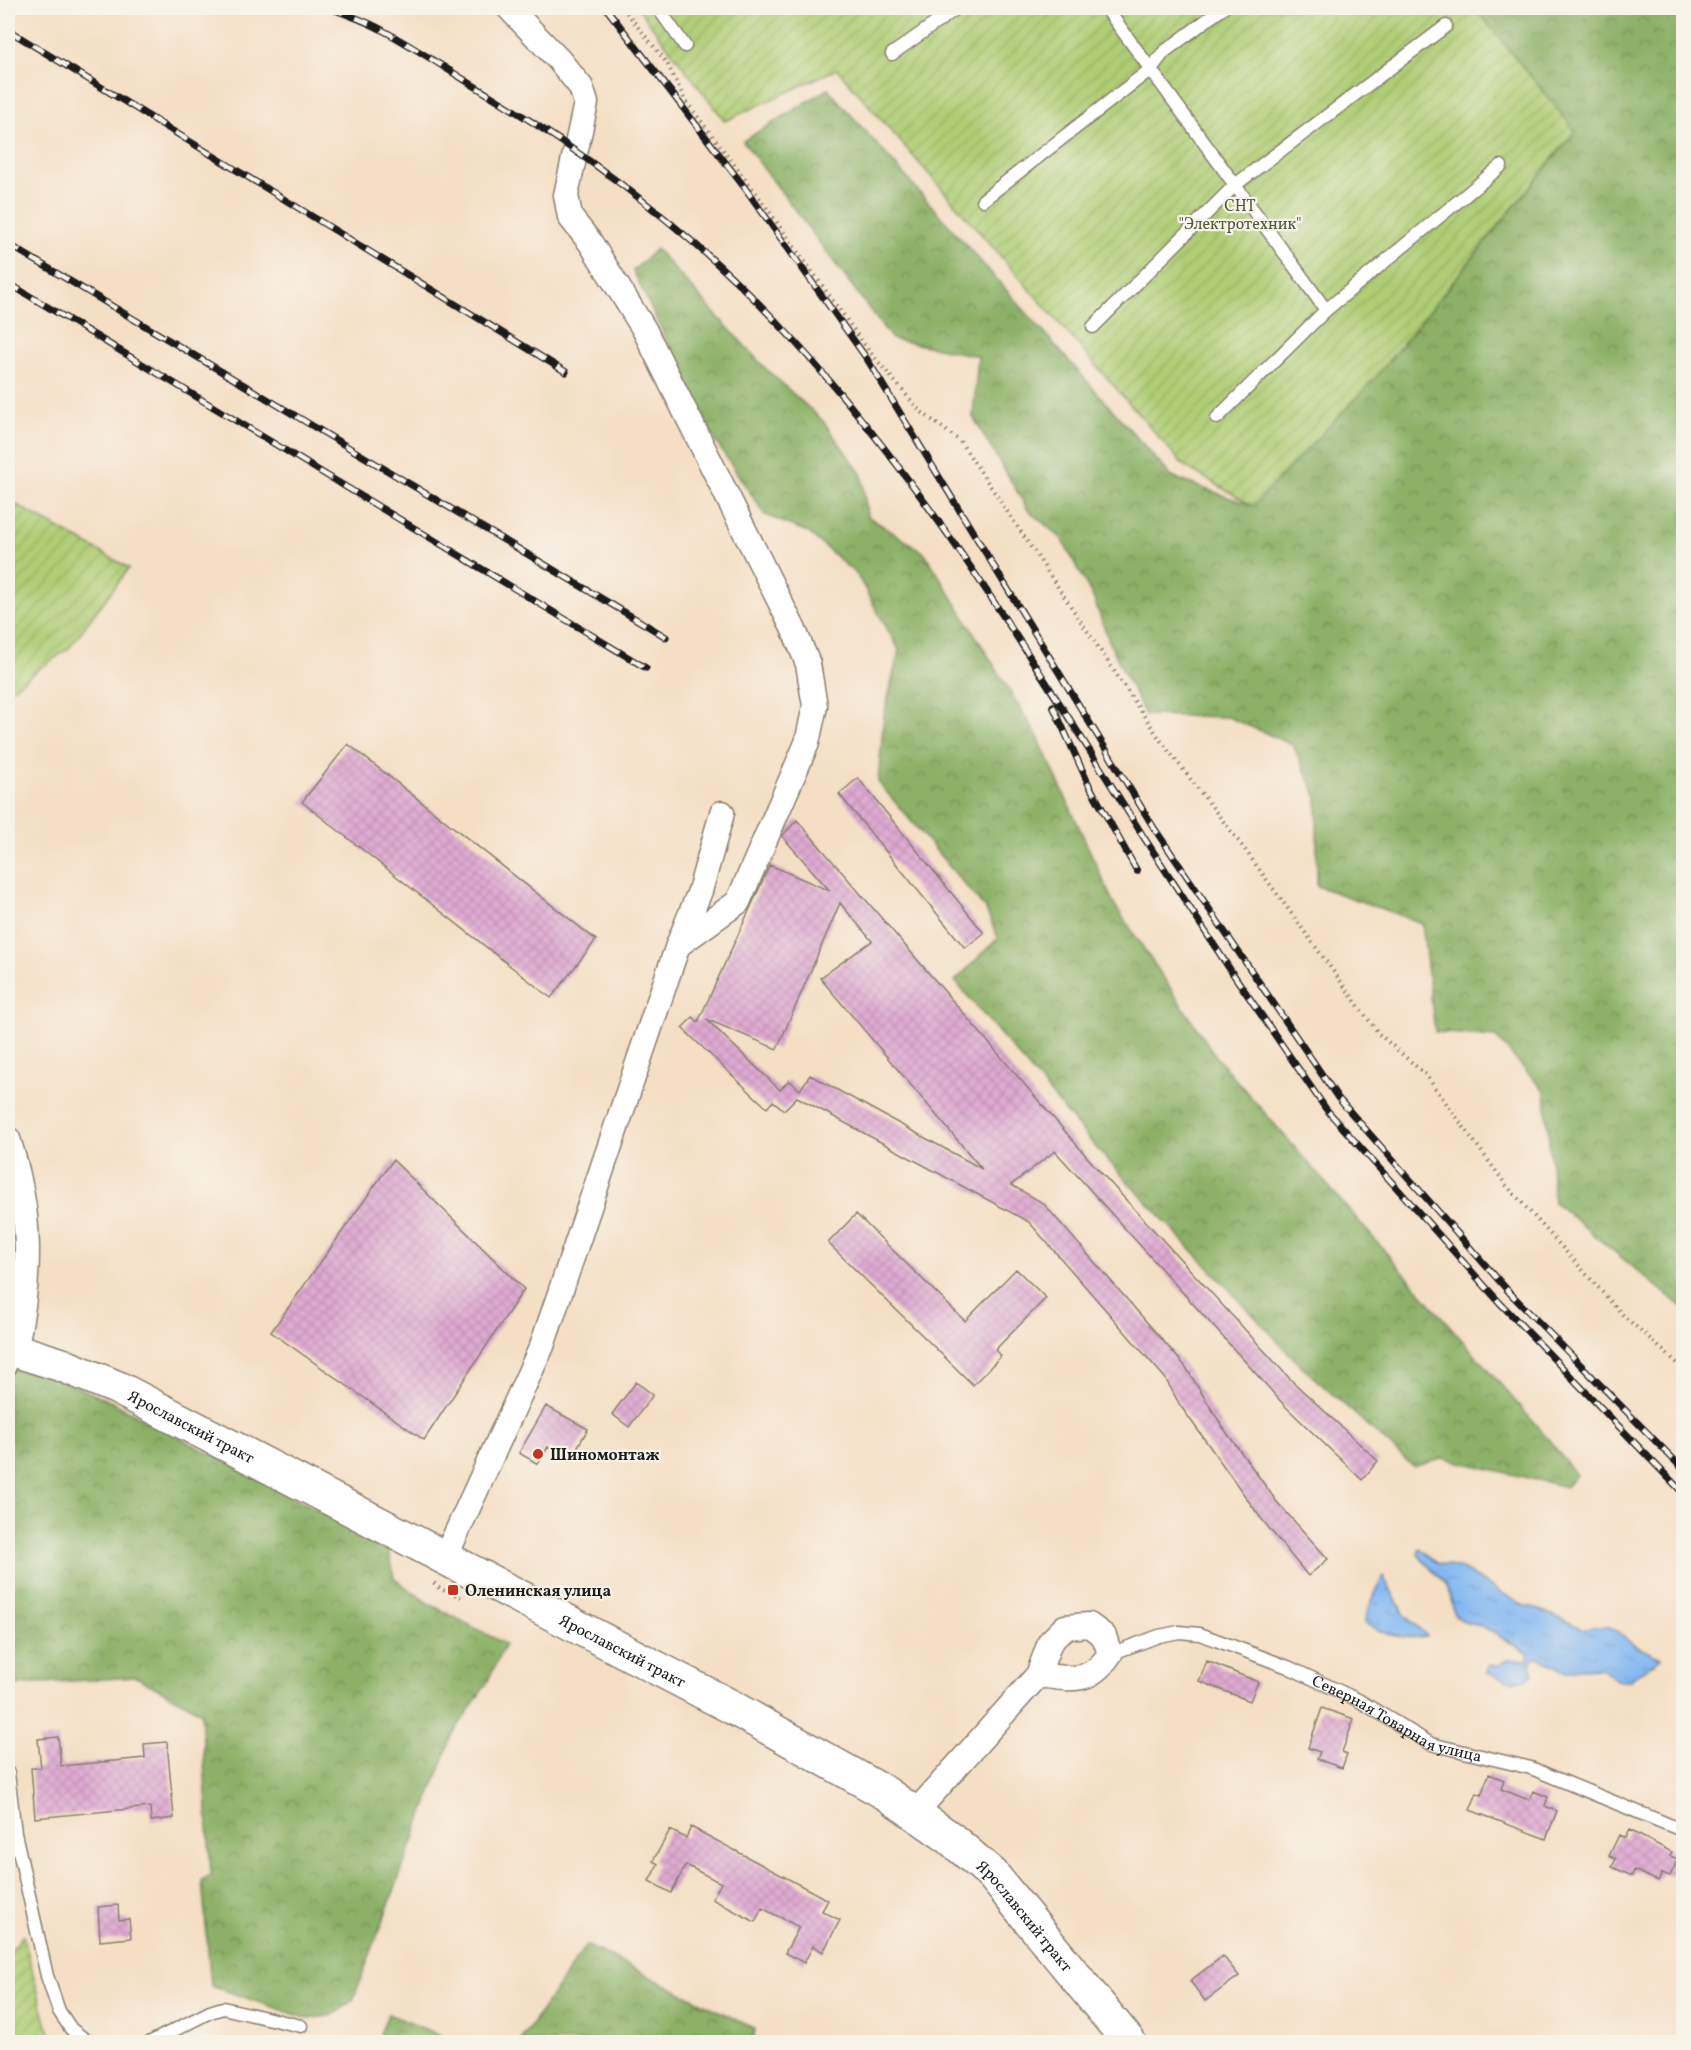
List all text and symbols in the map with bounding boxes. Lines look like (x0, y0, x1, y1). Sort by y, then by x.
park label: СНТ "Электротехник" (1178, 196, 1302, 236)
street label: Ярославский тракт (124, 1386, 258, 1470)
place label: Шиномонтаж (550, 1445, 660, 1467)
marker: Шиномонтаж (531, 1447, 545, 1461)
place label: Оленинская улица (465, 1581, 611, 1603)
marker: Оленинская улица (446, 1583, 460, 1597)
street label: Ярославский тракт (555, 1610, 689, 1694)
street label: Северная Товарная улица (1308, 1671, 1484, 1769)
street label: Ярославский тракт (971, 1856, 1077, 1977)

